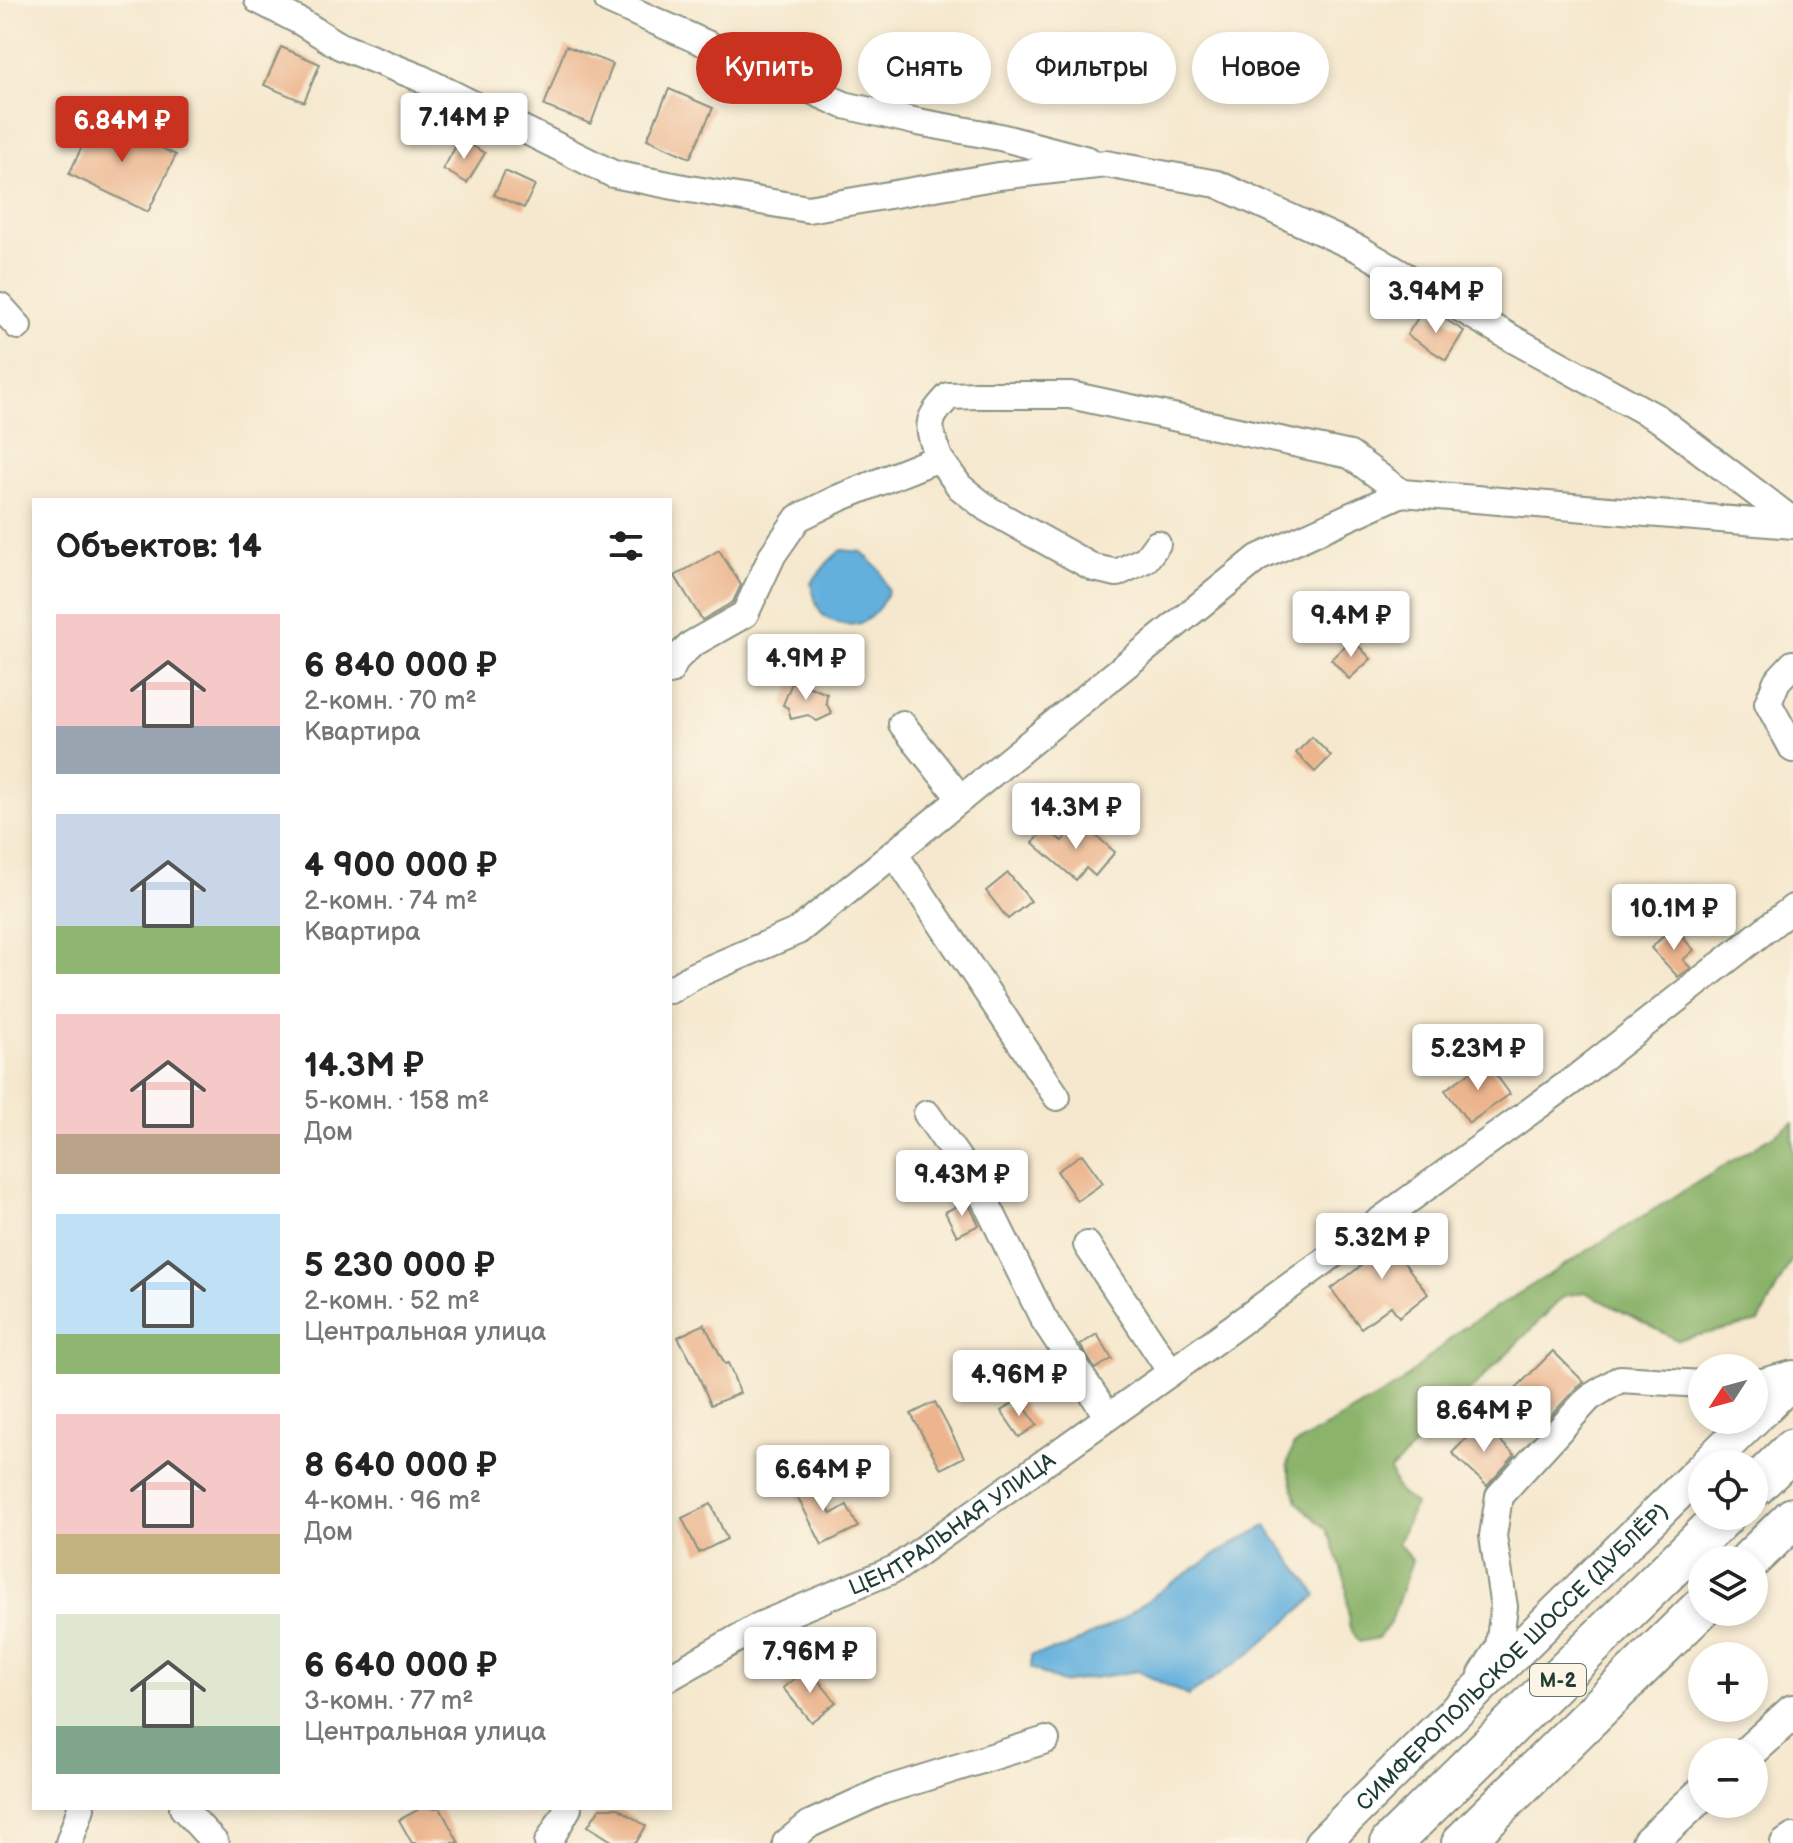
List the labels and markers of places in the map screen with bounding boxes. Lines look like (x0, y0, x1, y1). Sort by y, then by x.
pin: 7.14M ₽ (390, 93, 538, 161)
pin: 6.84M ₽ (48, 96, 196, 164)
pin: 3.94M ₽ (1362, 267, 1510, 335)
pin: 9.4M ₽ (1286, 591, 1416, 659)
pin: 4.9M ₽ (741, 634, 871, 702)
pin: 14.3M ₽ (1002, 783, 1150, 851)
pin: 10.1M ₽ (1600, 884, 1748, 952)
pin: 5.23M ₽ (1404, 1024, 1552, 1092)
pin: 9.43M ₽ (888, 1150, 1036, 1218)
pin: 5.32M ₽ (1308, 1213, 1456, 1281)
pin: 4.96M ₽ (945, 1350, 1093, 1418)
pin: 8.64M ₽ (1410, 1386, 1558, 1454)
pin: 6.64M ₽ (749, 1445, 897, 1513)
pin: 7.96M ₽ (736, 1627, 884, 1695)

